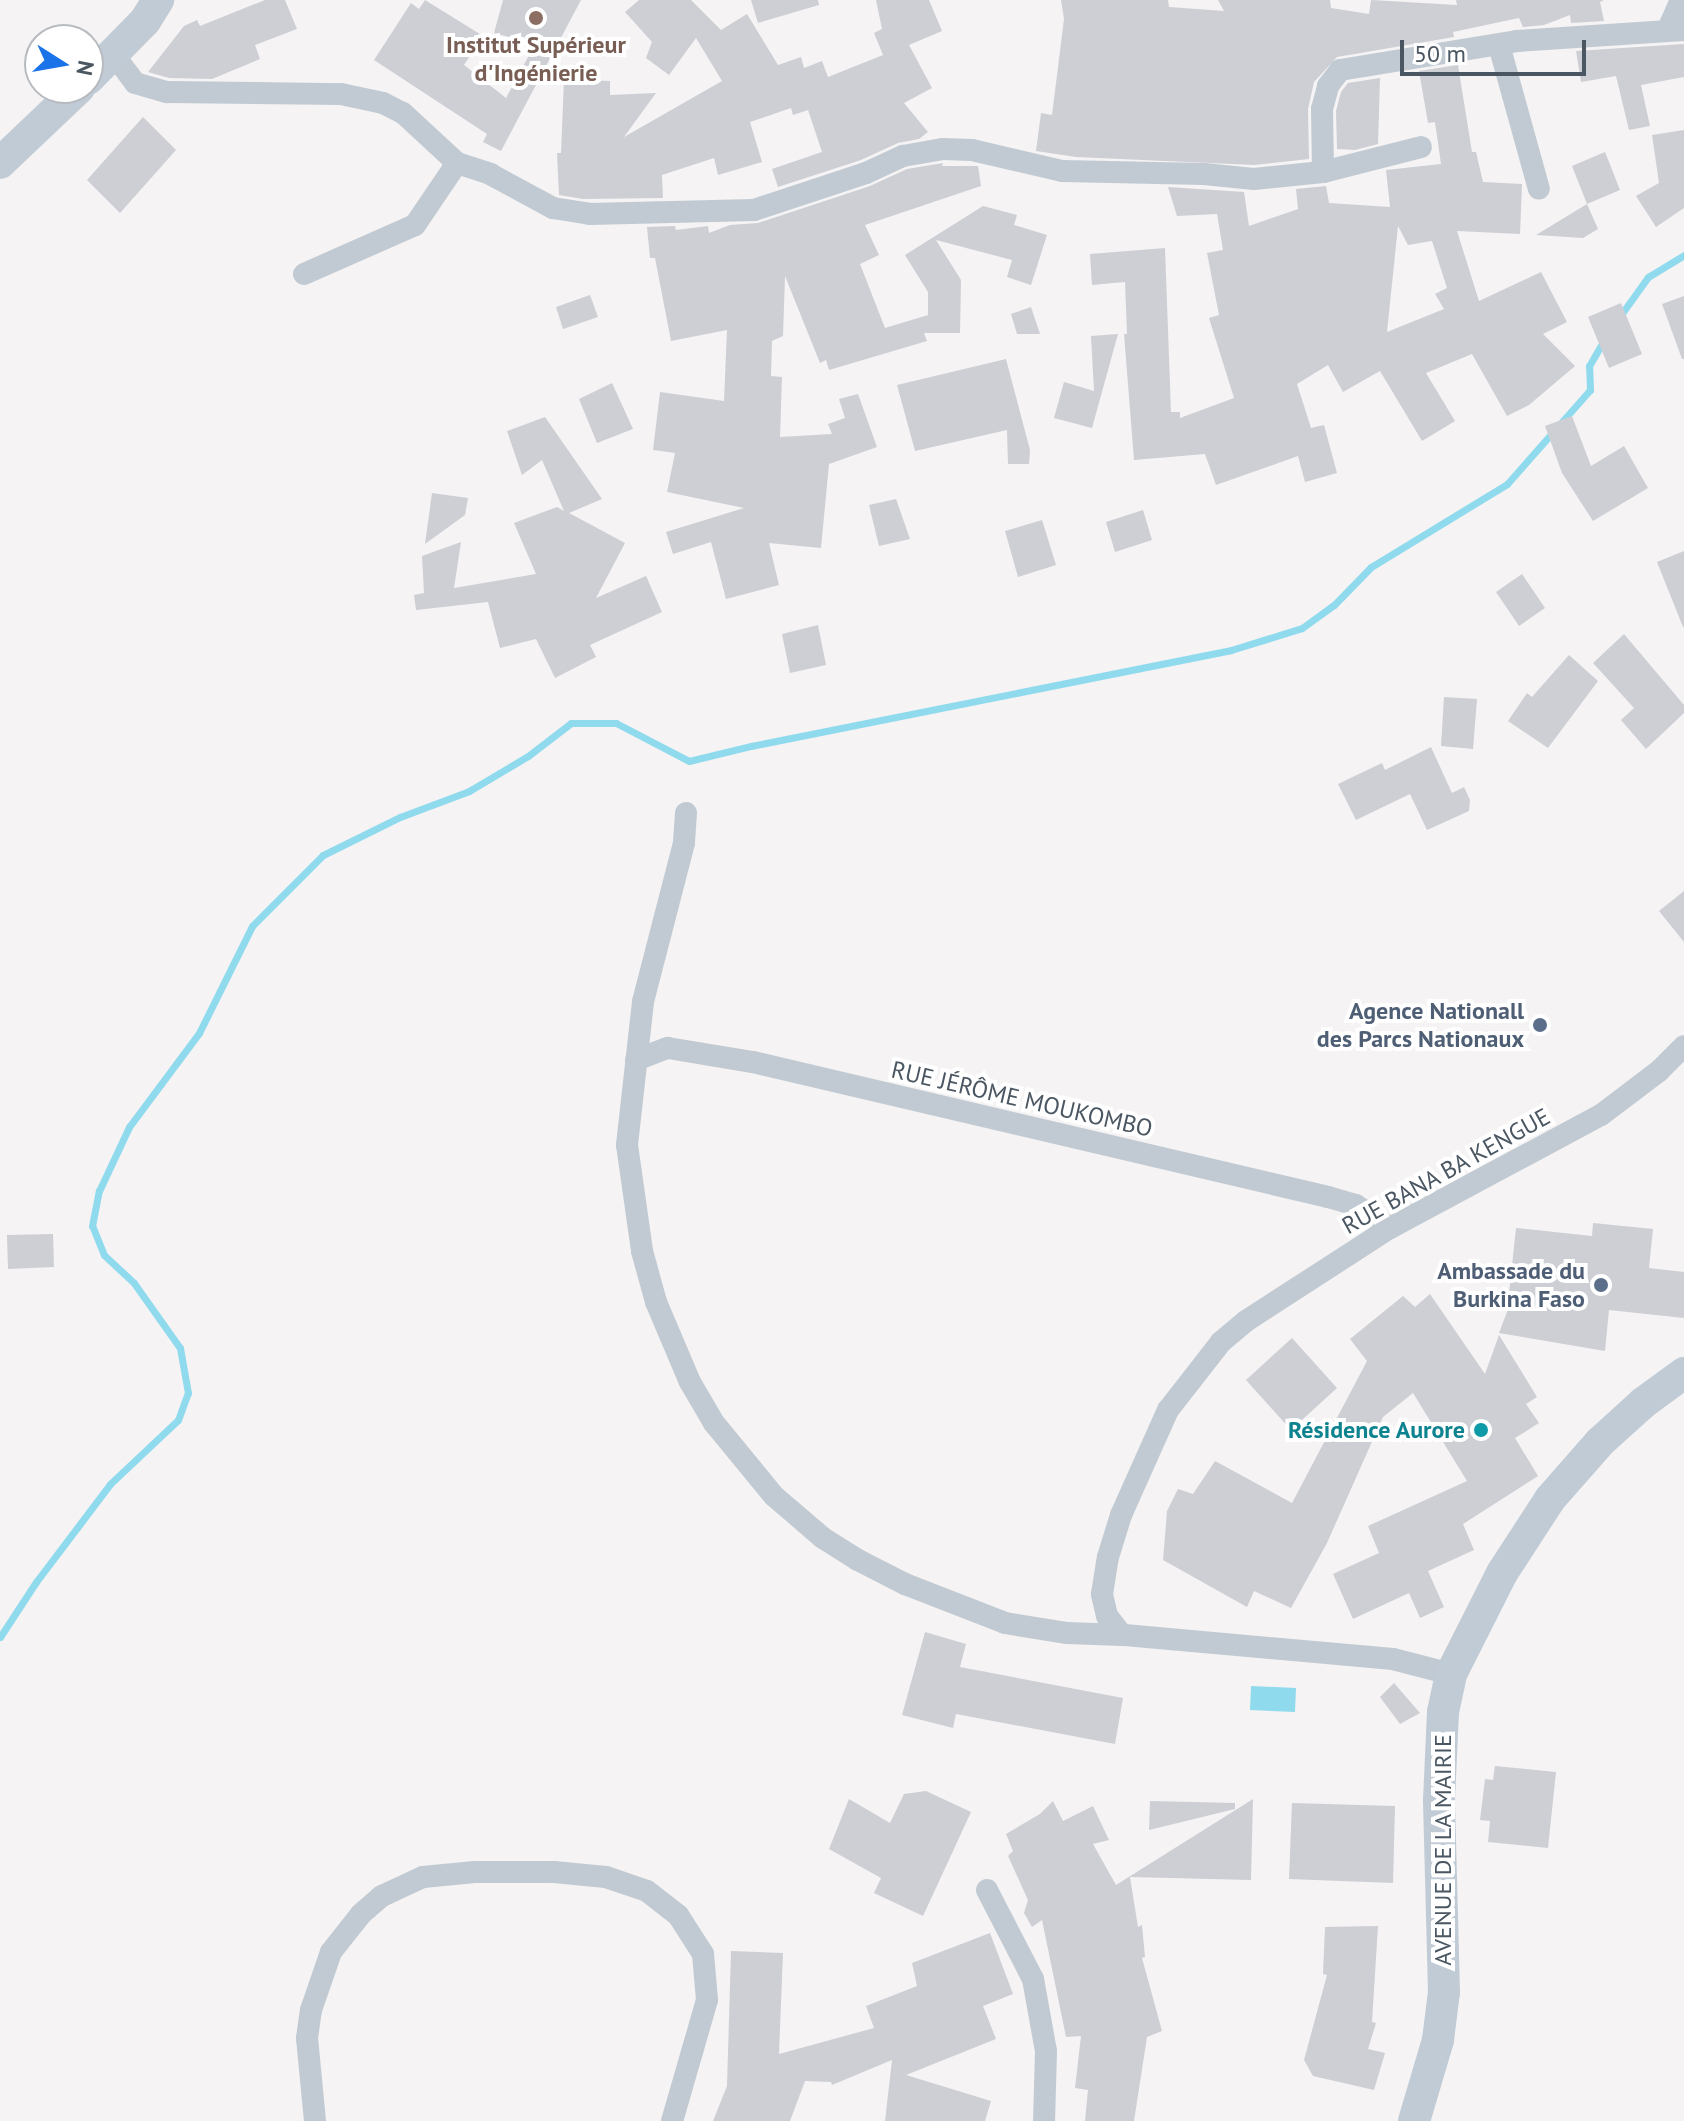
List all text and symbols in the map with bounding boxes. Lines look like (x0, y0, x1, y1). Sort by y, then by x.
marker: Institut Supérieur d'Ingénierie (527, 9, 545, 27)
north arrow (24, 24, 104, 104)
scale bar (1404, 24, 1590, 74)
place label: Institut Supérieur d'Ingénierie (446, 31, 626, 87)
text: 50 m (1414, 38, 1466, 69)
text: N (70, 58, 101, 78)
place label: Agence Nationall des Parcs Nationaux (1317, 997, 1524, 1053)
marker: Agence Nationall des Parcs Nationaux (1531, 1016, 1549, 1034)
street label: RUE JÉRÔME MOUKOMBO (889, 1055, 1155, 1143)
street label: RUE BANA BA KENGUE (1336, 1101, 1556, 1241)
place label: Ambassade du Burkina Faso (1437, 1257, 1585, 1313)
marker: Ambassade du Burkina Faso (1592, 1276, 1610, 1294)
place label: Résidence Aurore (1287, 1416, 1465, 1444)
marker: Résidence Aurore (1472, 1421, 1490, 1439)
street label: AVENUE DE LA MAIRIE (1429, 1734, 1457, 1966)

